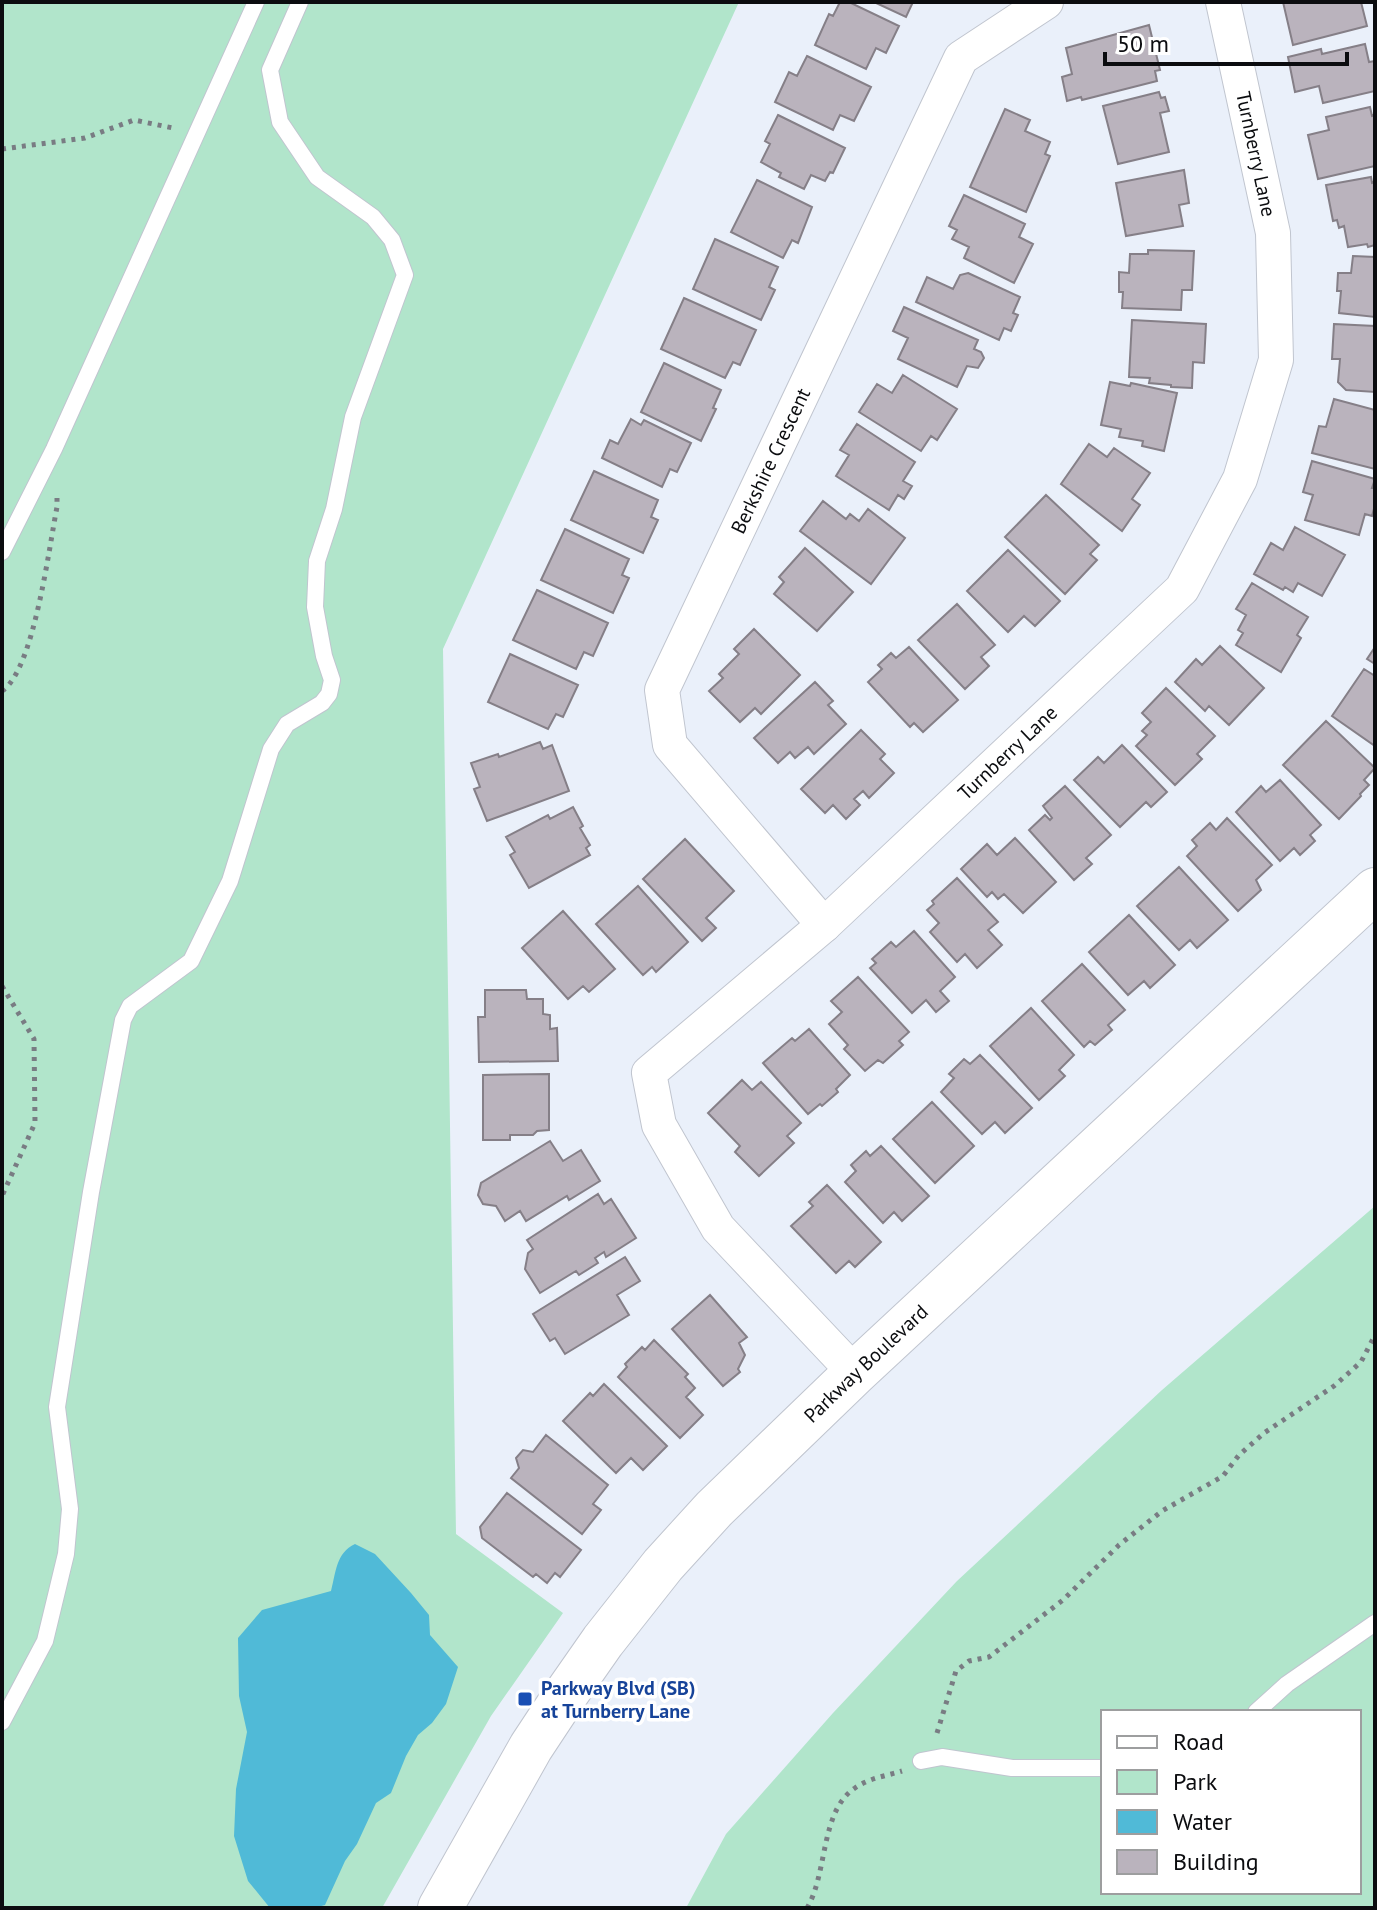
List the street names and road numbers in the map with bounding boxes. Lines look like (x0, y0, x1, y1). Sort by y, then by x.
street label: Turnberry Lane (1230, 89, 1282, 219)
street label: Berkshire Crescent (725, 384, 816, 538)
street label: Turnberry Lane (952, 700, 1063, 806)
street label: Parkway Boulevard (798, 1299, 934, 1428)

